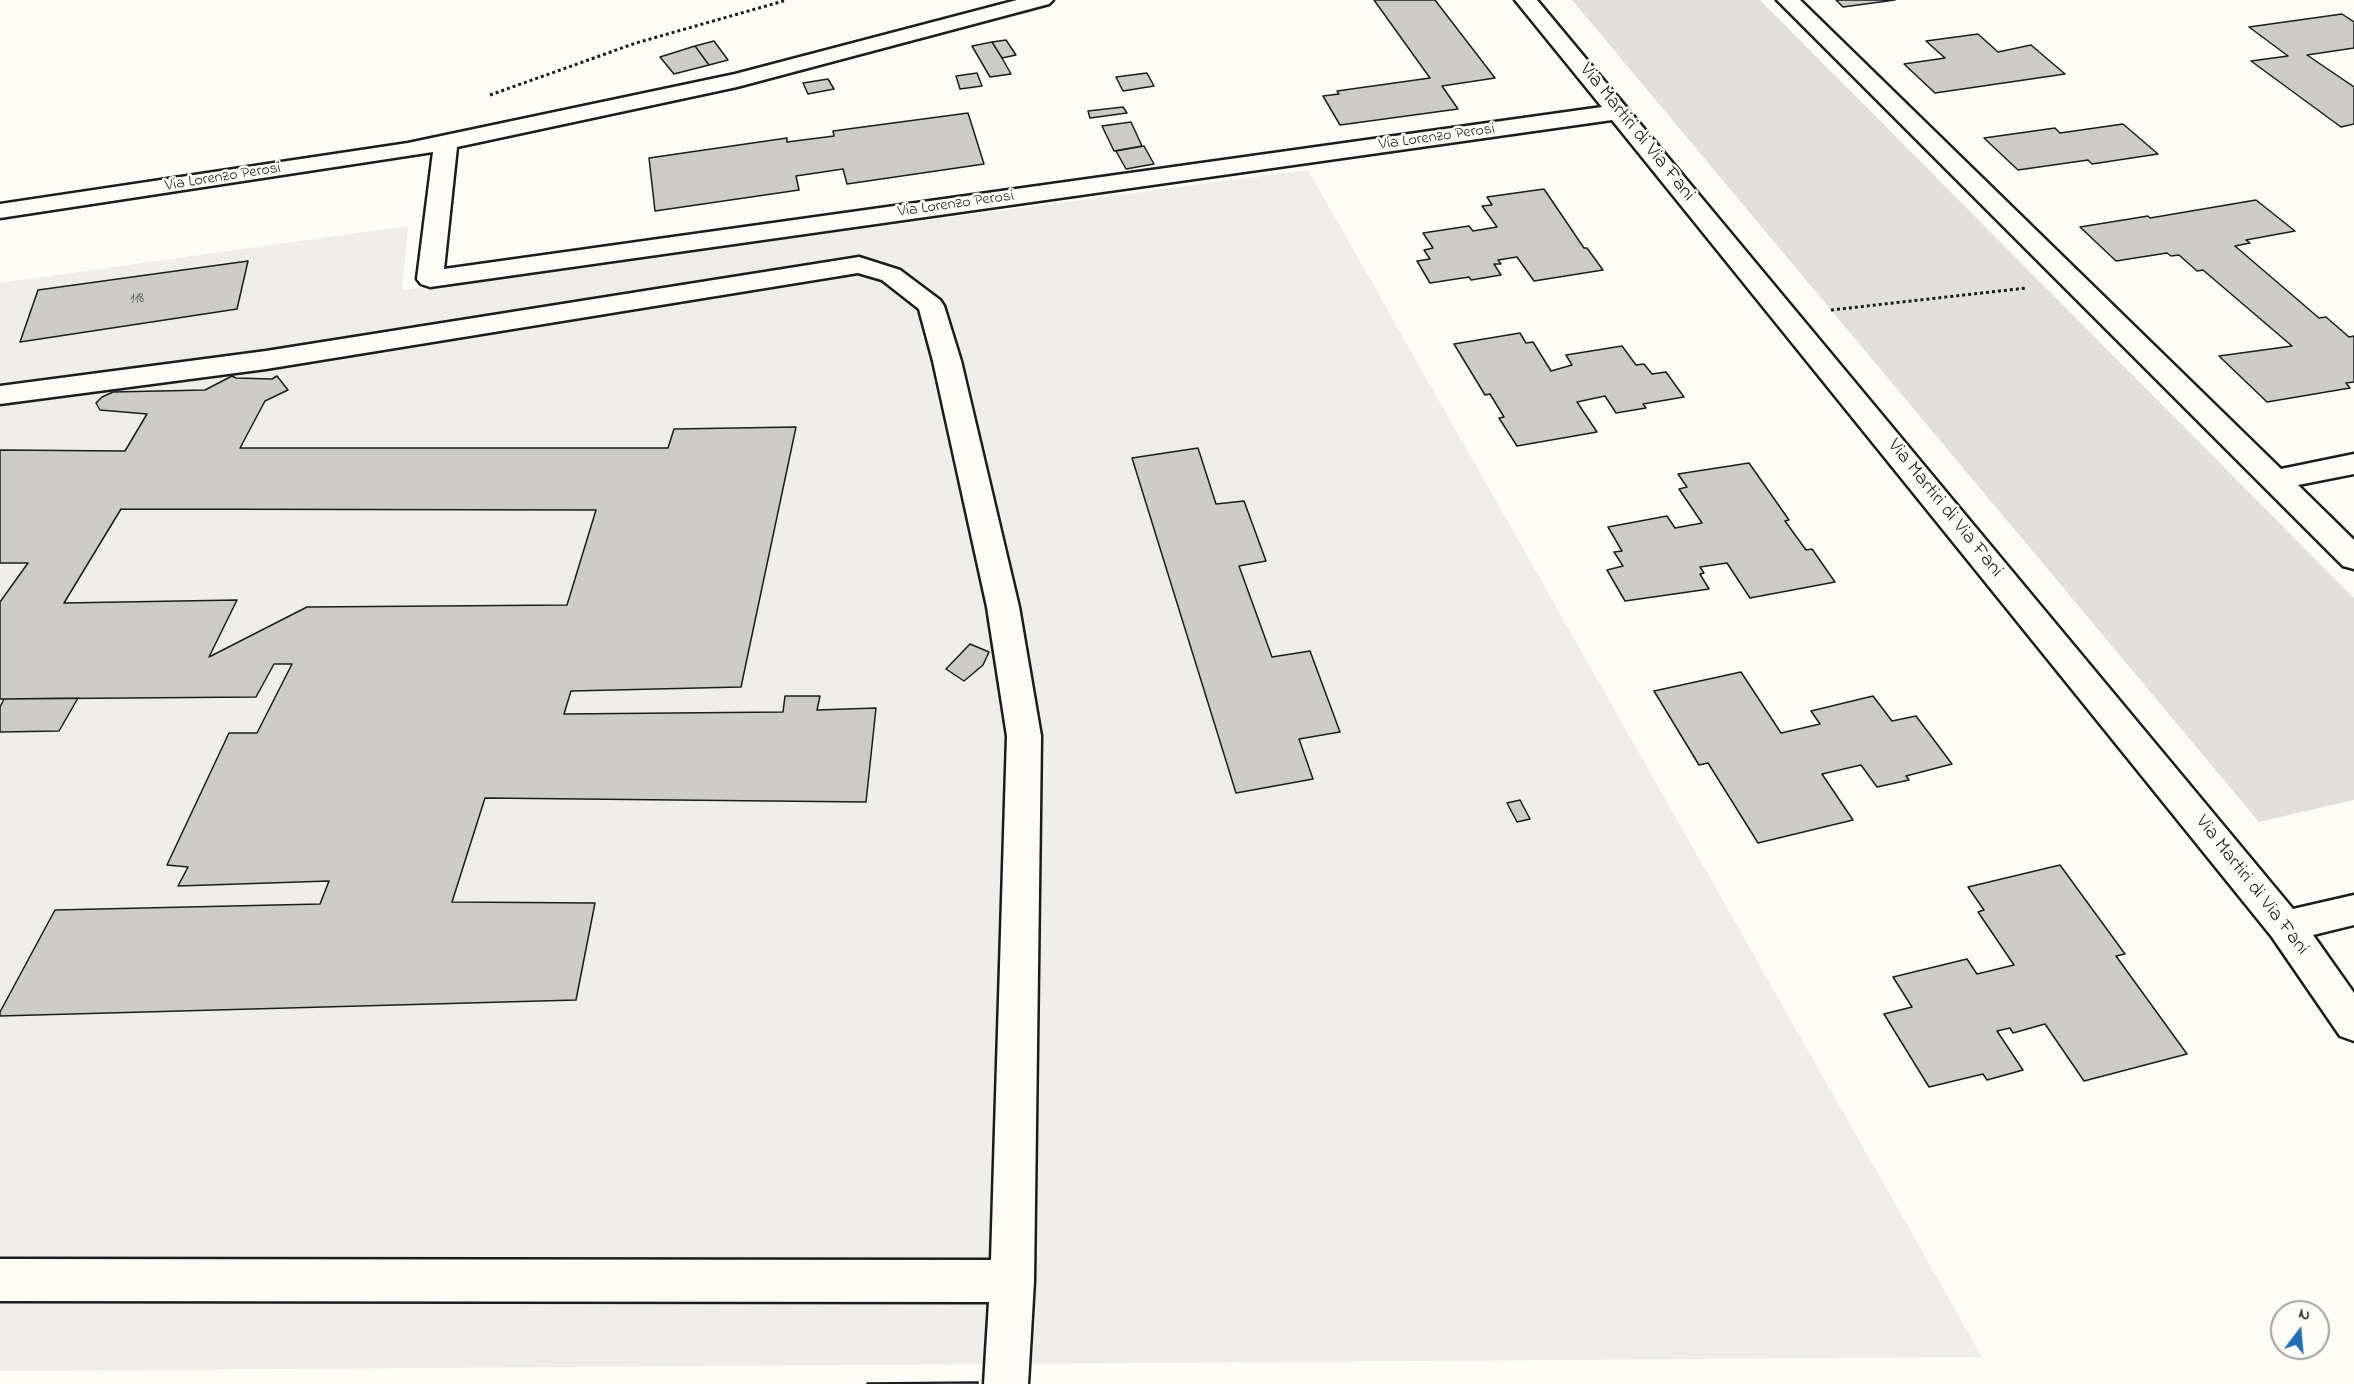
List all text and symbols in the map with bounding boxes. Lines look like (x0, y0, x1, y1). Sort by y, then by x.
street label: Via Martiri di Via Fani (1573, 59, 1699, 207)
street label: Via Lorenzo Perosi (1378, 120, 1496, 156)
street label: Via Lorenzo Perosi (164, 159, 282, 197)
street label: Via Lorenzo Perosi (897, 187, 1015, 223)
house number: 118 (130, 292, 144, 308)
street label: Via Martiri di Via Fani (1881, 435, 2007, 583)
street label: Via Martiri di Via Fani (2189, 811, 2313, 961)
north arrow (2270, 1300, 2330, 1360)
text: N (2296, 1302, 2313, 1328)

